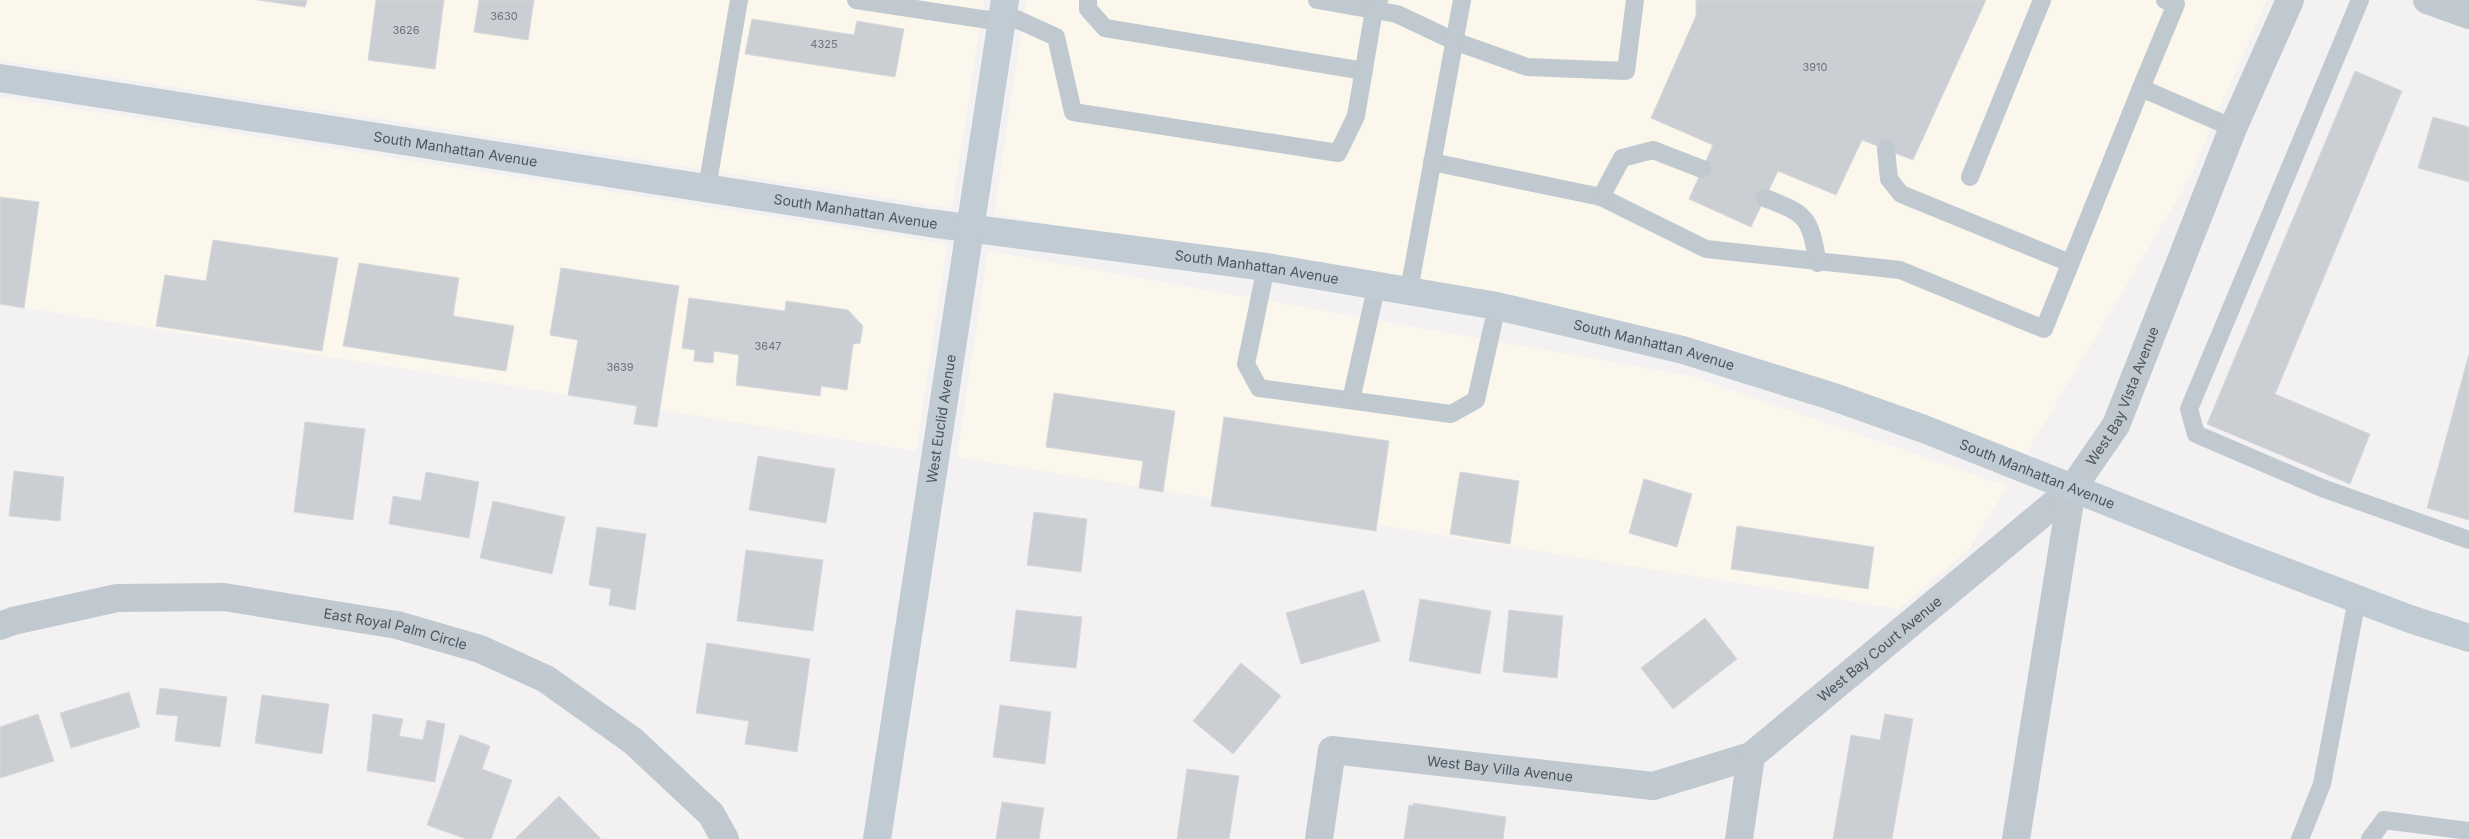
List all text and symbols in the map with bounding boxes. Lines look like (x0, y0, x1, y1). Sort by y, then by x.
house number: 3630 (490, 9, 518, 23)
house number: 3626 (392, 23, 420, 37)
house number: 4325 (810, 37, 838, 51)
house number: 3910 (1802, 60, 1828, 74)
street label: South Manhattan Avenue (372, 127, 539, 170)
street label: South Manhattan Avenue (773, 190, 939, 232)
street label: South Manhattan Avenue (1174, 246, 1340, 287)
street label: South Manhattan Avenue (1572, 315, 1737, 373)
street label: West Bay Vista Avenue (2082, 324, 2162, 468)
house number: 3647 (755, 339, 781, 353)
street label: West Euclid Avenue (922, 353, 959, 485)
house number: 3639 (606, 360, 634, 374)
street label: South Manhattan Avenue (1957, 435, 2118, 512)
street label: West Bay Court Avenue (1814, 592, 1945, 705)
street label: East Royal Palm Circle (323, 604, 469, 653)
street label: West Bay Villa Avenue (1426, 752, 1574, 785)

